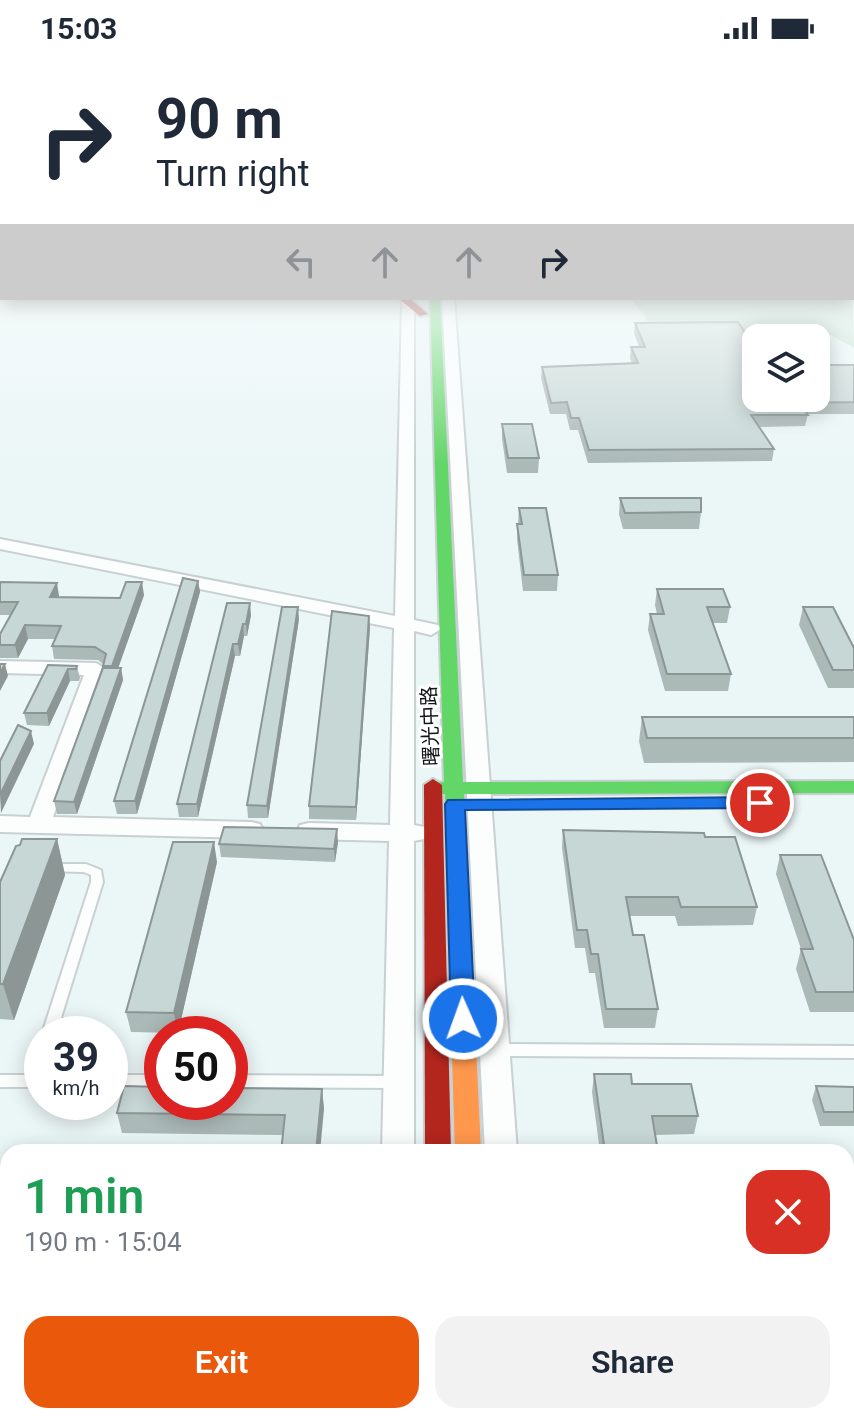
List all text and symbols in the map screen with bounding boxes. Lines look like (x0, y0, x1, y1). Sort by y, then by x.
text: 15:03 (40, 11, 117, 46)
text: 90 m (156, 86, 283, 152)
icon: right (24, 88, 128, 192)
text: Turn right (156, 153, 309, 195)
icon: left (279, 240, 323, 284)
icon: ahead (363, 240, 407, 284)
icon: ahead (447, 240, 491, 284)
icon: right (531, 240, 575, 284)
map controls (742, 324, 830, 412)
button: layers (742, 324, 830, 412)
street label: 曙光中路 (417, 686, 443, 766)
pin (726, 769, 794, 837)
icon: arrive (738, 781, 782, 825)
position arrow (421, 977, 505, 1061)
speed limit sign: 50 (144, 1016, 248, 1120)
text: 39 (53, 1034, 99, 1081)
text: km/h (53, 1076, 99, 1100)
text: 1 min (24, 1168, 144, 1225)
button: close (746, 1170, 830, 1254)
text: 190 m · 15:04 (24, 1227, 182, 1257)
button: Exit (24, 1316, 419, 1408)
button: Share (435, 1316, 830, 1408)

